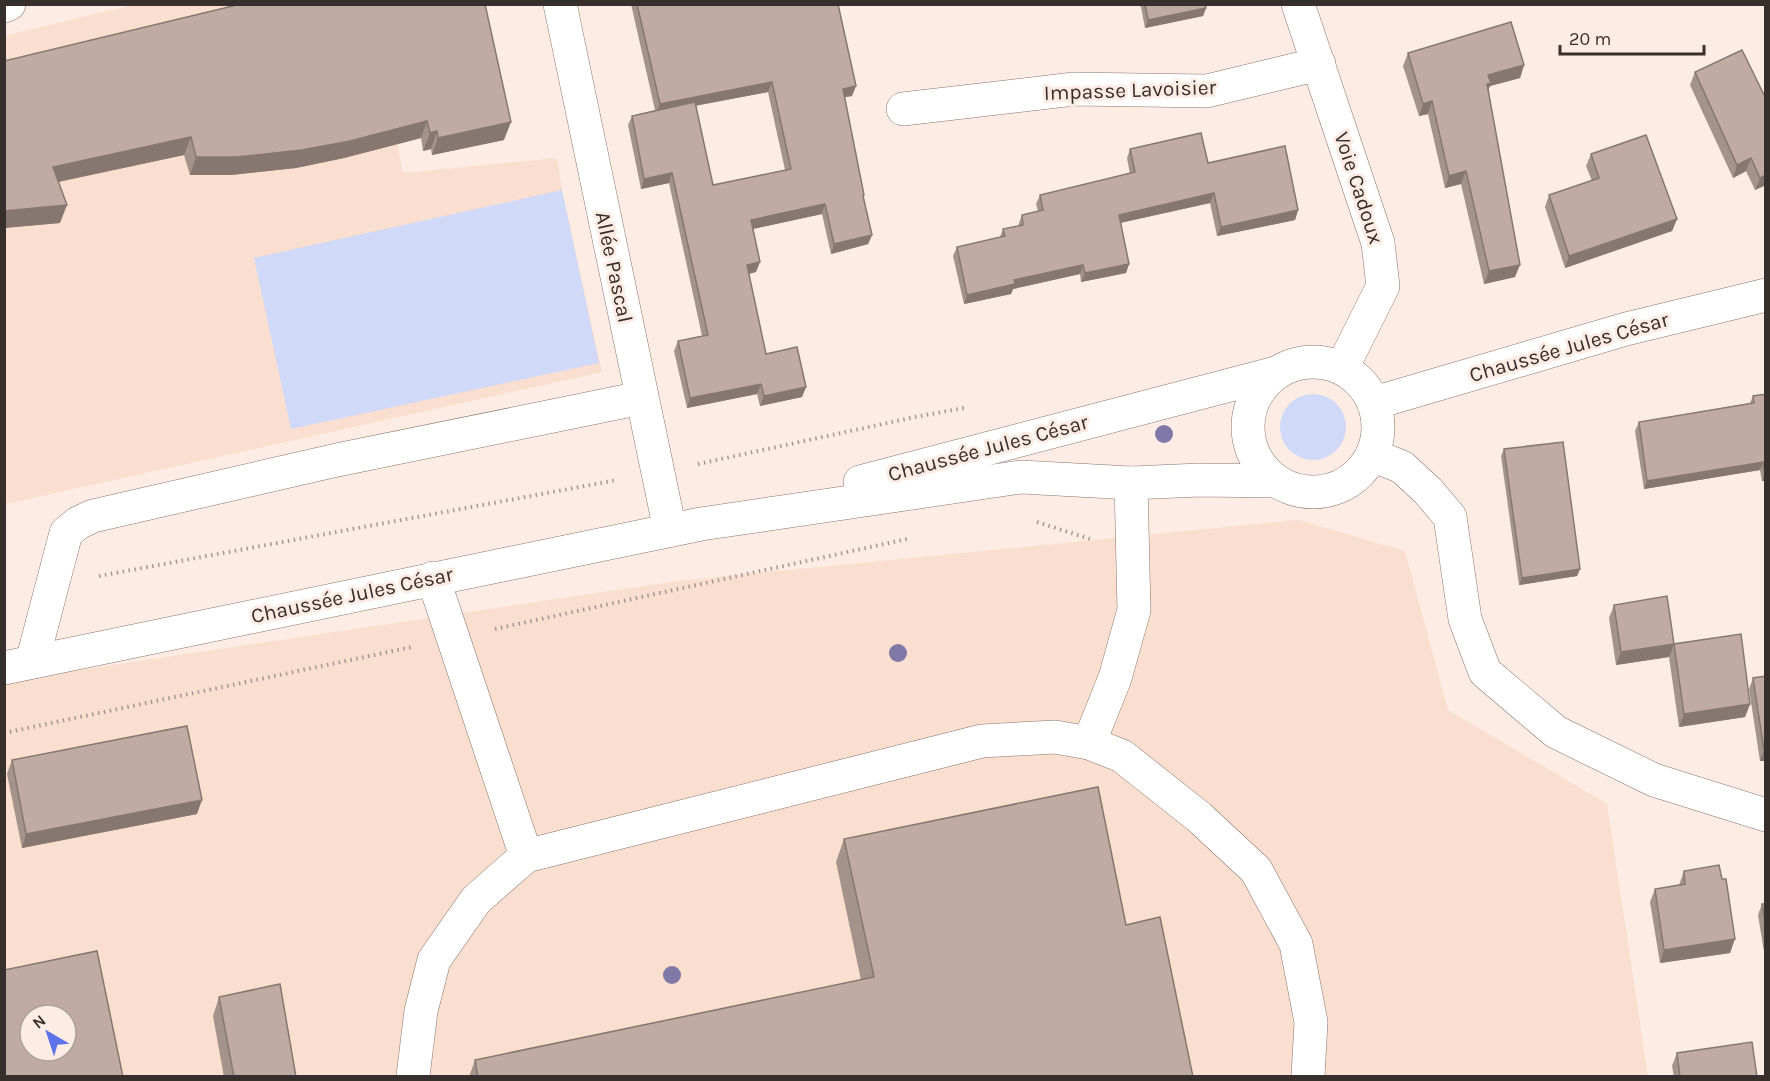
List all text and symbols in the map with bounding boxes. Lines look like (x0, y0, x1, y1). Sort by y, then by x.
scale bar (1560, 18, 1704, 56)
text: 20 m (1569, 28, 1611, 50)
street label: Impasse Lavoisier (1043, 75, 1217, 105)
street label: Voie Cadoux (1330, 129, 1388, 247)
street label: Allée Pascal (591, 209, 637, 325)
street label: Chaussée Jules César (1467, 307, 1672, 387)
street label: Chaussée Jules César (885, 410, 1091, 486)
street label: Chaussée Jules César (249, 562, 456, 628)
north arrow (18, 1003, 78, 1063)
text: N (28, 1011, 49, 1033)

